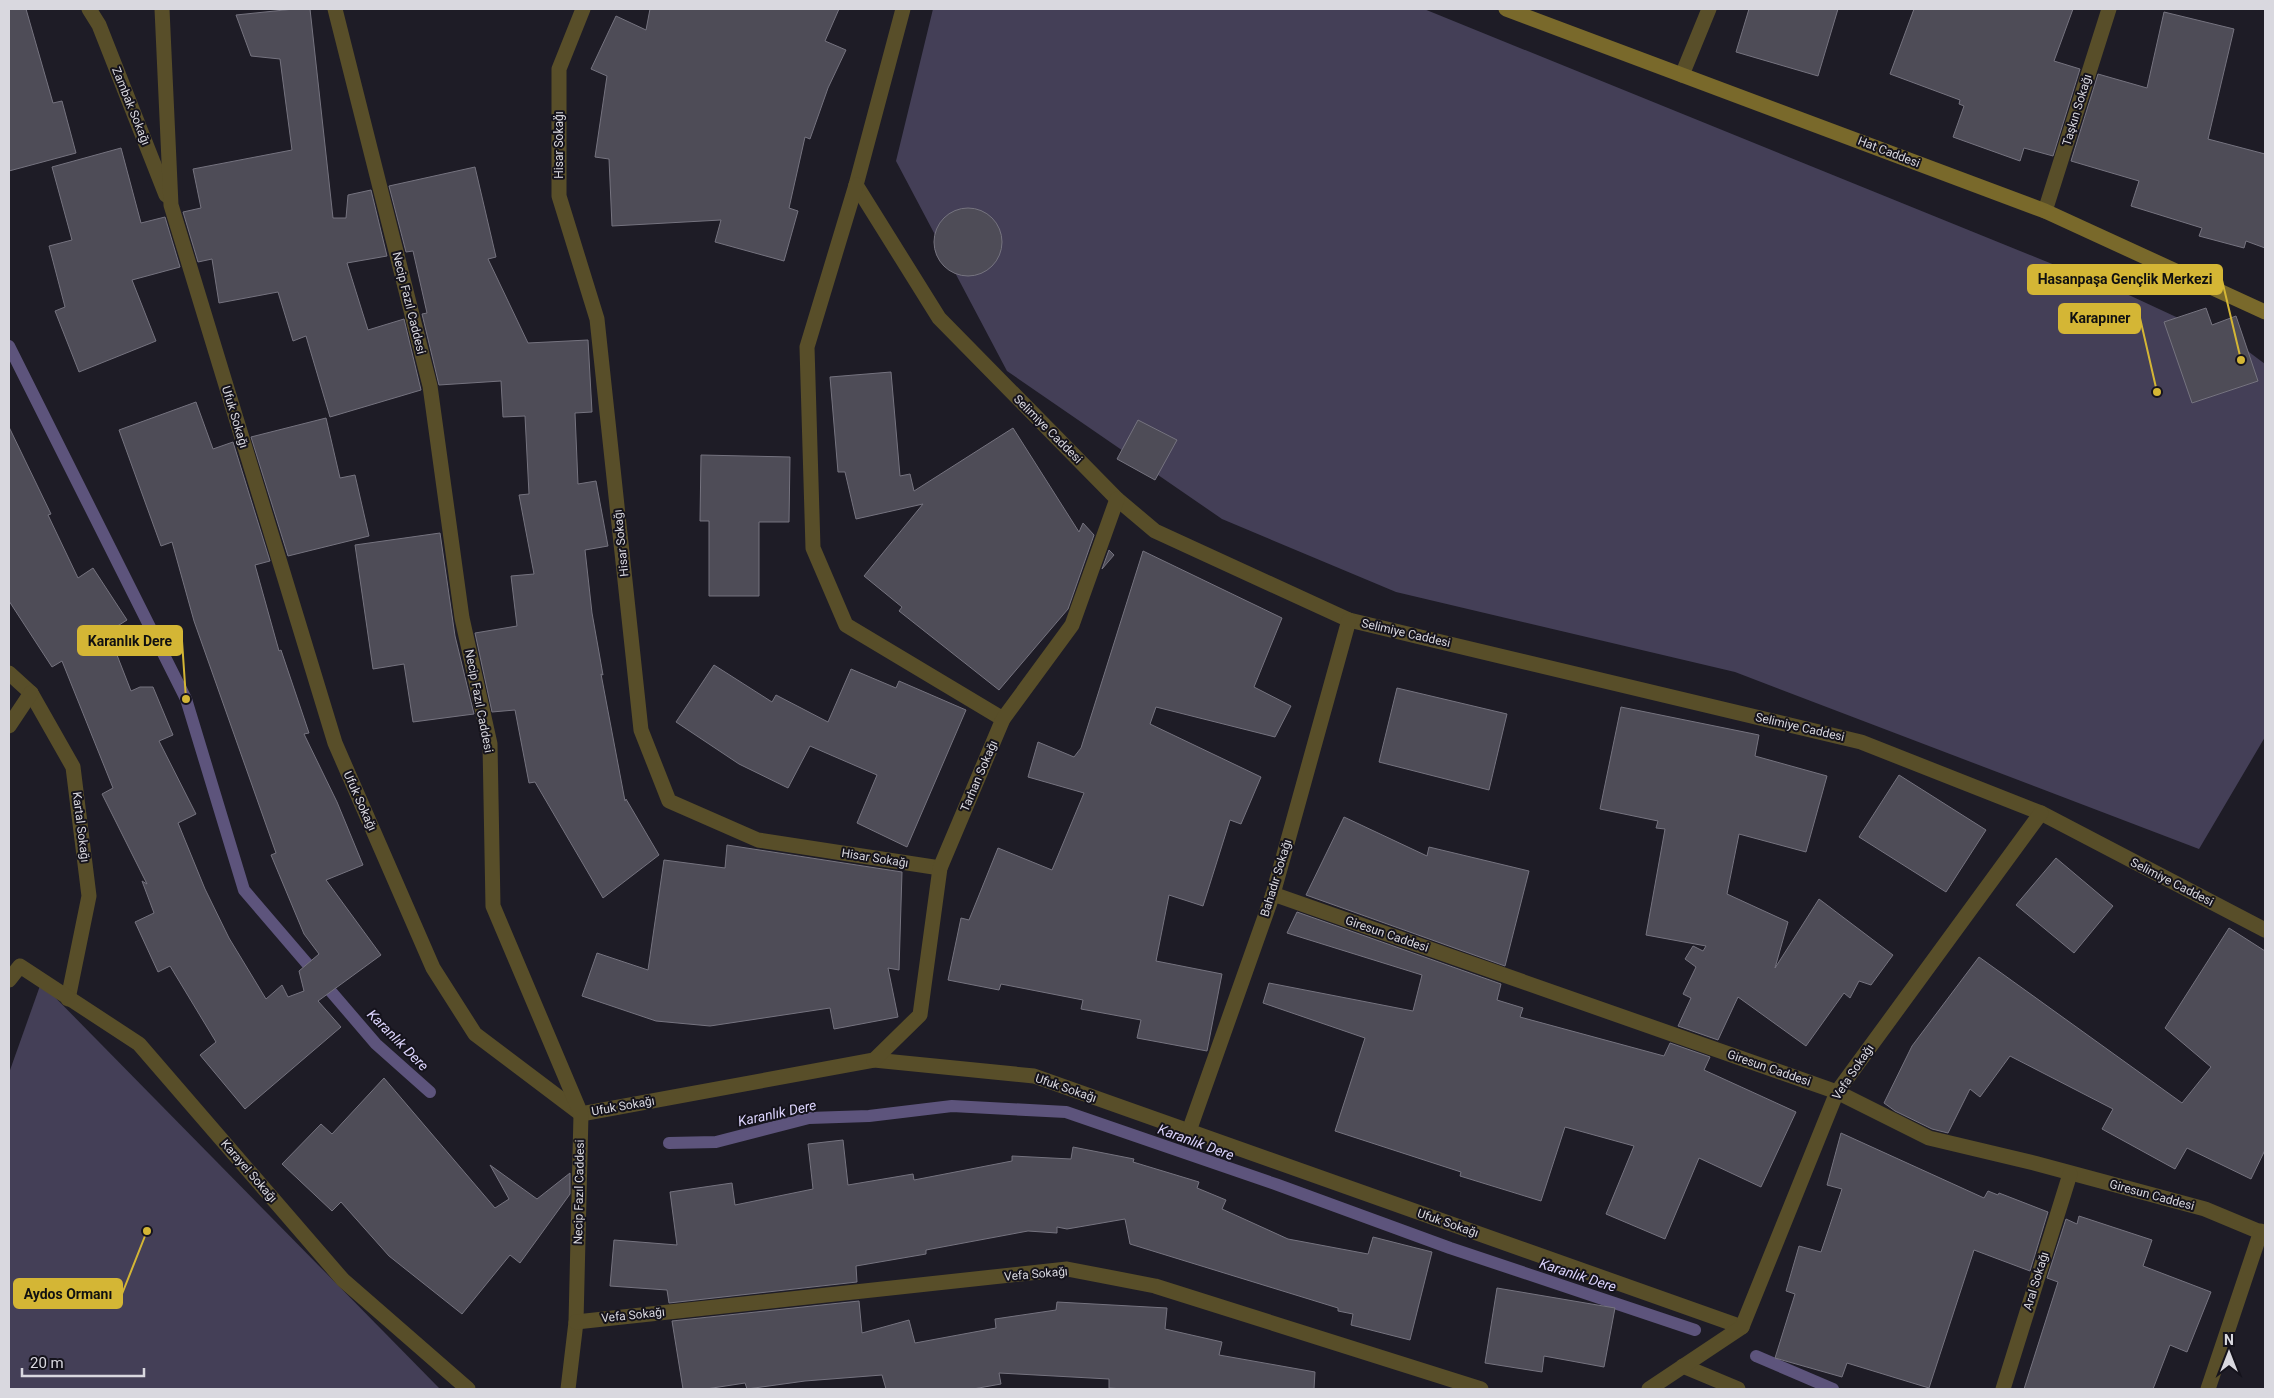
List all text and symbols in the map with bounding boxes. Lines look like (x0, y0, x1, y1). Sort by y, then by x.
street label: Zambak Sokağı (109, 65, 153, 147)
street label: Taşkın Sokağı (2059, 72, 2095, 148)
street label: Hisar Sokağı (552, 111, 566, 179)
street label: Hat Caddesi (1856, 134, 1922, 170)
street label: Necip Fazıl Caddesi (390, 250, 429, 356)
callout: Hasanpaşa Gençlik Merkezi (2028, 265, 2222, 294)
text: Hasanpaşa Gençlik Merkezi (2038, 271, 2212, 287)
callout: Karapıner (2059, 304, 2140, 333)
text: Karapıner (2069, 310, 2131, 326)
street label: Ufuk Sokağı (219, 384, 251, 450)
street label: Selimiye Caddesi (1011, 392, 1085, 466)
street label: Hisar Sokağı (611, 509, 631, 577)
street label: Selimiye Caddesi (1360, 616, 1452, 650)
callout: Karanlık Dere (78, 626, 182, 655)
text: Karanlık Dere (88, 633, 173, 649)
street label: Necip Fazıl Caddesi (462, 648, 496, 754)
street label: Selimiye Caddesi (1754, 710, 1846, 744)
street label: Tarhan Sokağı (958, 738, 1000, 814)
street label: Ufuk Sokağı (341, 769, 379, 833)
street label: Kartal Sokağı (70, 791, 92, 863)
street label: Bahadır Sokağı (1258, 838, 1294, 918)
street label: Hisar Sokağı (841, 846, 909, 870)
street label: Selimiye Caddesi (2128, 855, 2216, 909)
street label: Giresun Caddesi (1344, 913, 1431, 955)
water label: Karanlık Dere (364, 1006, 432, 1074)
street label: Vefa Sokağı (1829, 1042, 1877, 1102)
street label: Giresun Caddesi (1726, 1047, 1813, 1089)
street label: Ufuk Sokağı (1034, 1071, 1098, 1105)
street label: Ufuk Sokağı (590, 1094, 656, 1118)
water label: Karanlık Dere (736, 1097, 818, 1129)
water label: Karanlık Dere (1156, 1121, 1236, 1163)
street label: Karayel Sokağı (218, 1137, 280, 1205)
street label: Necip Fazıl Caddesi (571, 1139, 587, 1245)
street label: Giresun Caddesi (2108, 1177, 2196, 1213)
street label: Ufuk Sokağı (1416, 1206, 1480, 1240)
street label: Aral Sokağı (2020, 1250, 2052, 1312)
water label: Karanlık Dere (1538, 1255, 1618, 1295)
street label: Vefa Sokağı (1004, 1264, 1068, 1284)
callout: Aydos Ormanı (14, 1279, 122, 1308)
text: Aydos Ormanı (24, 1286, 112, 1302)
street label: Vefa Sokağı (601, 1305, 665, 1325)
north arrow (2204, 1328, 2254, 1378)
text: N (2224, 1332, 2234, 1348)
scale bar (22, 1346, 145, 1378)
text: 20 m (30, 1354, 64, 1372)

